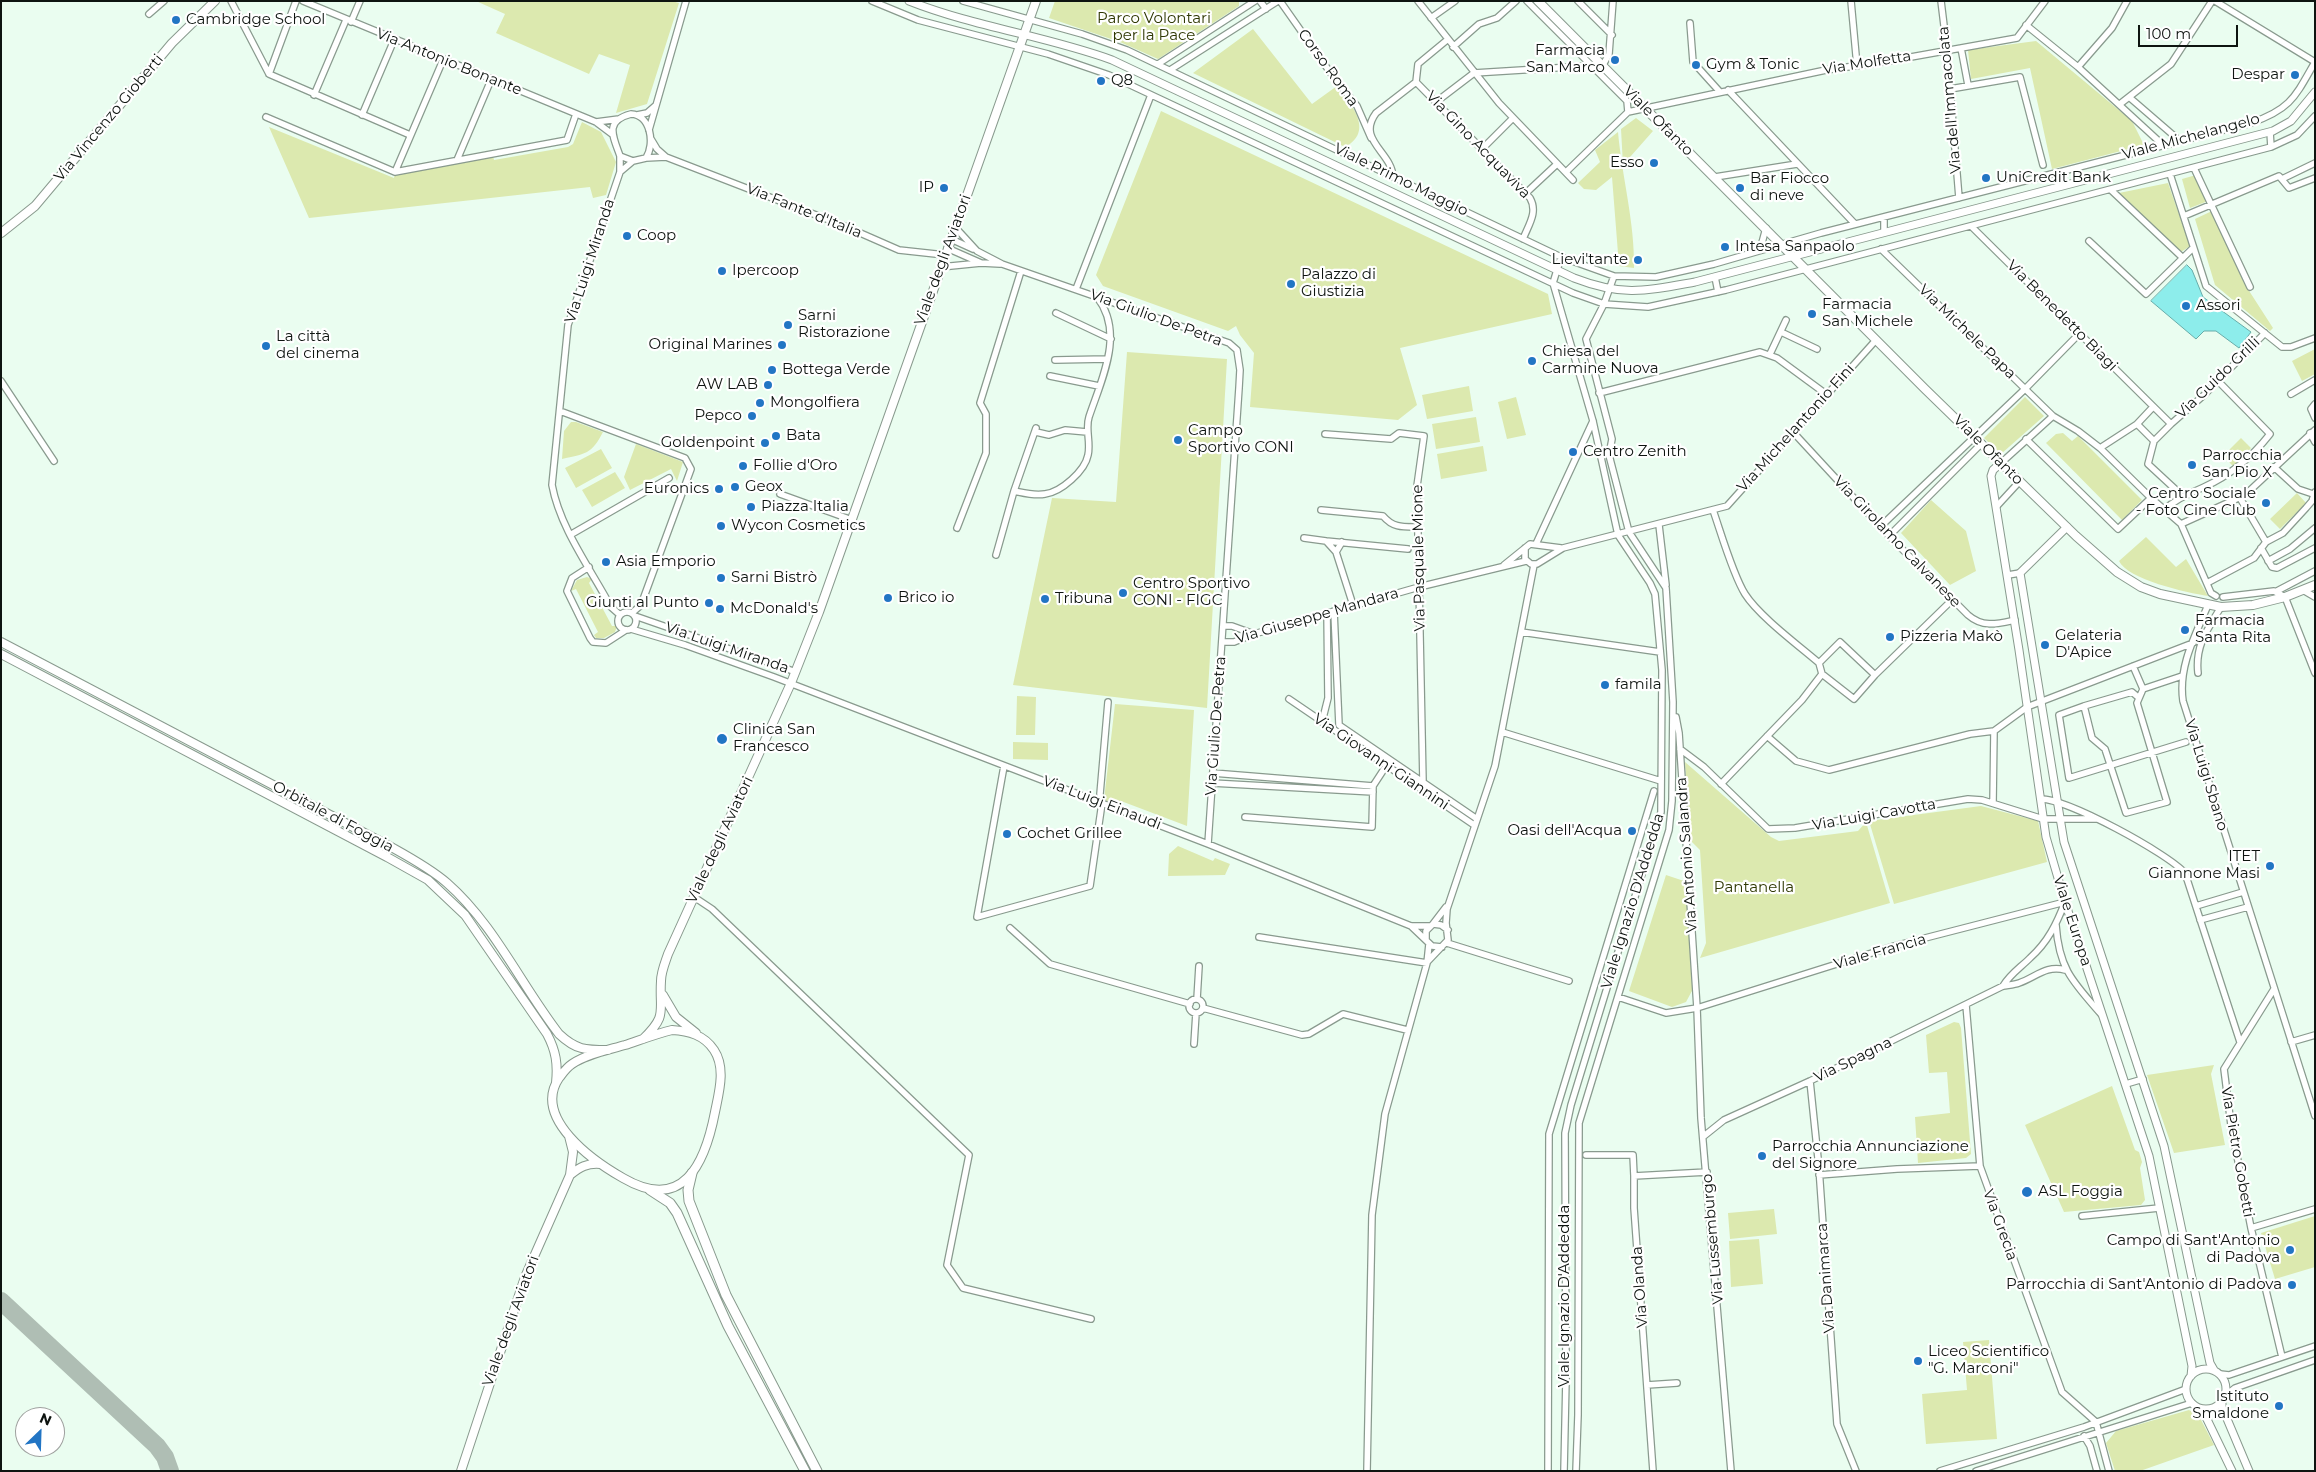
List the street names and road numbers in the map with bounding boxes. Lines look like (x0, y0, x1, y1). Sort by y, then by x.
street label: Via Antonio Bonante (374, 25, 524, 99)
street label: Corso Roma (1294, 26, 1362, 110)
street label: Via dell'Immacolata (1935, 26, 1965, 174)
street label: Via Molfetta (1821, 47, 1913, 79)
street label: Via Vincenzo Gioberti (51, 51, 167, 185)
street label: Viale Ofanto (1619, 82, 1697, 160)
street label: Via Gino Acquaviva (1422, 87, 1534, 203)
street label: Viale Michelangelo (2120, 110, 2262, 164)
street label: Viale Primo Maggio (1331, 140, 1471, 220)
street label: Via Fante d'Italia (743, 180, 865, 242)
street label: Viale degli Aviatori (911, 192, 975, 328)
street label: Via Luigi Miranda (561, 196, 619, 326)
street label: Via Benedetto Biagi (2003, 257, 2121, 375)
street label: Via Michele Papa (1915, 281, 2019, 383)
street label: Via Giulio De Petra (1087, 286, 1225, 350)
street label: Via Guido Grilli (2172, 333, 2264, 423)
street label: Via Michelantonio Fini (1734, 360, 1858, 496)
street label: Viale Ofanto (1949, 411, 2027, 489)
street label: Via Girolamo Calvanese (1830, 473, 1964, 611)
street label: Via Pasquale Mione (1409, 484, 1429, 632)
street label: Via Giuseppe Mandara (1233, 584, 1401, 648)
street label: Via Luigi Miranda (663, 618, 791, 678)
street label: Via Giulio De Petra (1202, 656, 1230, 796)
street label: Via Giovanni Giannini (1310, 710, 1452, 814)
street label: Via Luigi Sbano (2180, 717, 2232, 833)
street label: Via Luigi Einaudi (1040, 772, 1164, 834)
street label: Viale degli Aviatori (683, 774, 757, 906)
street label: Via Antonio Salandra (1673, 776, 1701, 934)
street label: Orbitale di Foggia (269, 777, 397, 857)
street label: Via Luigi Cavotta (1811, 795, 1937, 835)
street label: Viale Ignazio D'Addedda (1598, 811, 1668, 991)
street label: Viale Europa (2049, 873, 2095, 969)
street label: Viale Francia (1832, 930, 1928, 974)
street label: Via Spagna (1811, 1033, 1895, 1087)
street label: Via Pietro Gobetti (2217, 1085, 2257, 1219)
street label: Via Lussemburgo (1698, 1173, 1728, 1305)
street label: Via Grecia (1979, 1187, 2021, 1263)
street label: Viale Ignazio D'Addedda (1556, 1205, 1574, 1387)
street label: Via Danimarca (1813, 1222, 1839, 1334)
street label: Via Olanda (1628, 1246, 1652, 1328)
street label: Viale degli Aviatori (479, 1253, 543, 1389)

